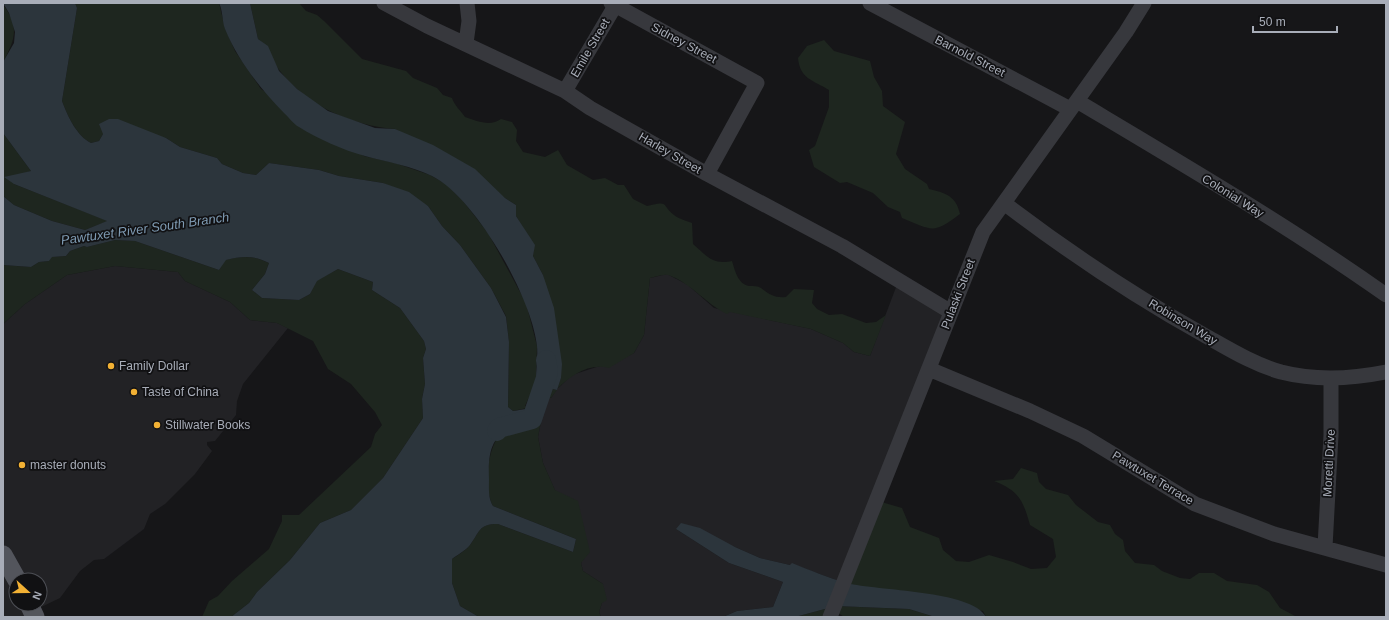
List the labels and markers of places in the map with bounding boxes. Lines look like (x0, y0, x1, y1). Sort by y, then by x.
place label: Family Dollar (119, 359, 189, 373)
marker: Family Dollar (106, 361, 116, 371)
place label: Taste of China (142, 385, 219, 399)
marker: Taste of China (129, 387, 139, 397)
place label: Stillwater Books (165, 418, 250, 432)
marker: Stillwater Books (152, 420, 162, 430)
place label: master donuts (30, 458, 106, 472)
marker: master donuts (17, 460, 27, 470)

